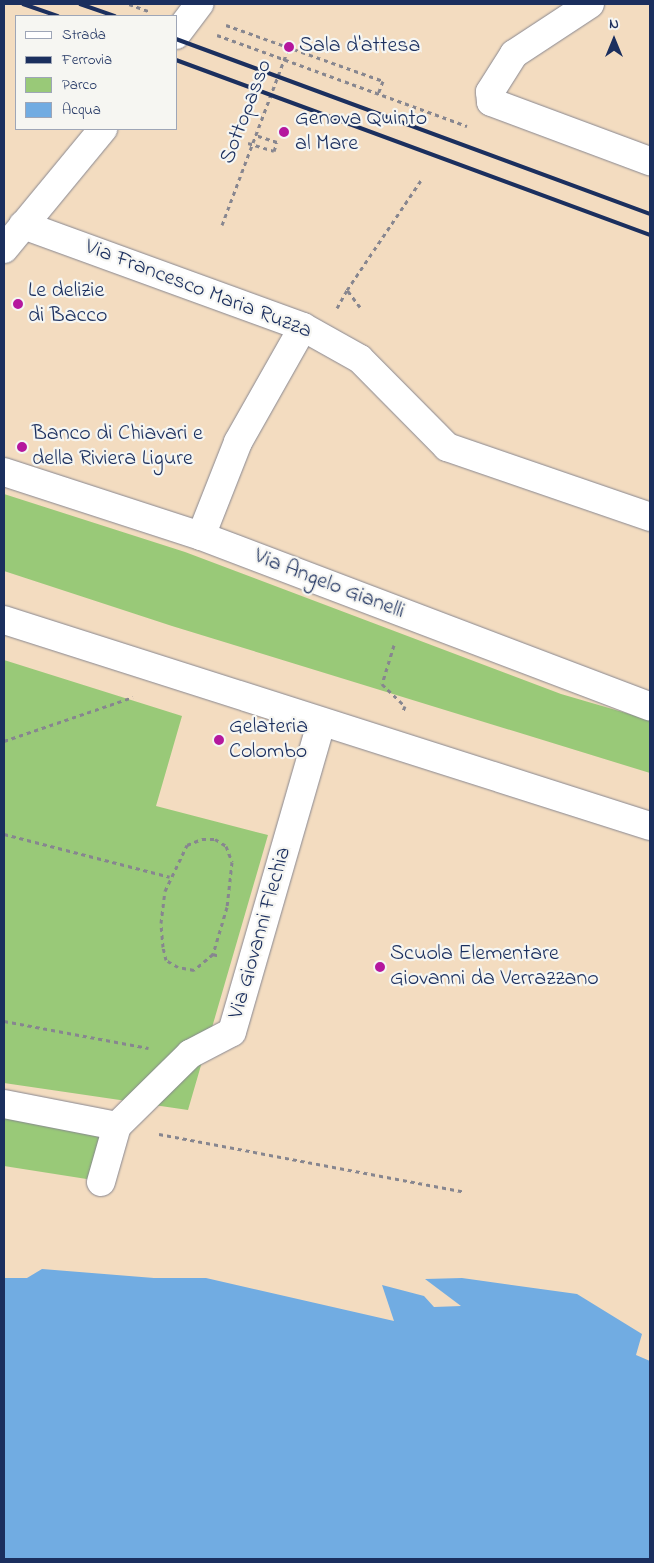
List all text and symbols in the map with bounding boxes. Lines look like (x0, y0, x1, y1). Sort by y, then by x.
text: N (609, 14, 619, 35)
legend (15, 15, 178, 130)
north arrow (589, 15, 639, 65)
text: Strada (62, 24, 106, 46)
place label: Sala d'attesa (299, 34, 420, 60)
marker: Sala d'attesa (283, 41, 295, 53)
text: Ferrovia (62, 49, 112, 71)
street label: Sottopasso (215, 56, 279, 168)
text: Parco (62, 74, 97, 96)
text: Acqua (62, 99, 101, 121)
place label: Genova Quinto al Mare (295, 106, 427, 158)
marker: Genova Quinto al Mare (277, 125, 291, 139)
street label: Via Francesco Maria Ruzza (81, 235, 315, 345)
place label: Le delizie di Bacco (28, 278, 107, 330)
marker: Le delizie di Bacco (12, 298, 24, 310)
place label: Banco di Chiavari e della Riviera Ligure (32, 421, 203, 472)
marker: Banco di Chiavari e della Riviera Ligure (16, 441, 28, 453)
street label: Via Angelo Gianelli (250, 544, 408, 626)
place label: Gelateria Colombo (229, 714, 308, 766)
marker: Gelateria Colombo (213, 734, 225, 746)
street label: Via Giovanni Flechia (224, 844, 298, 1022)
place label: Scuola Elementare Giovanni da Verrazzano (390, 941, 599, 992)
marker: Scuola Elementare Giovanni da Verrazzano (374, 961, 386, 973)

